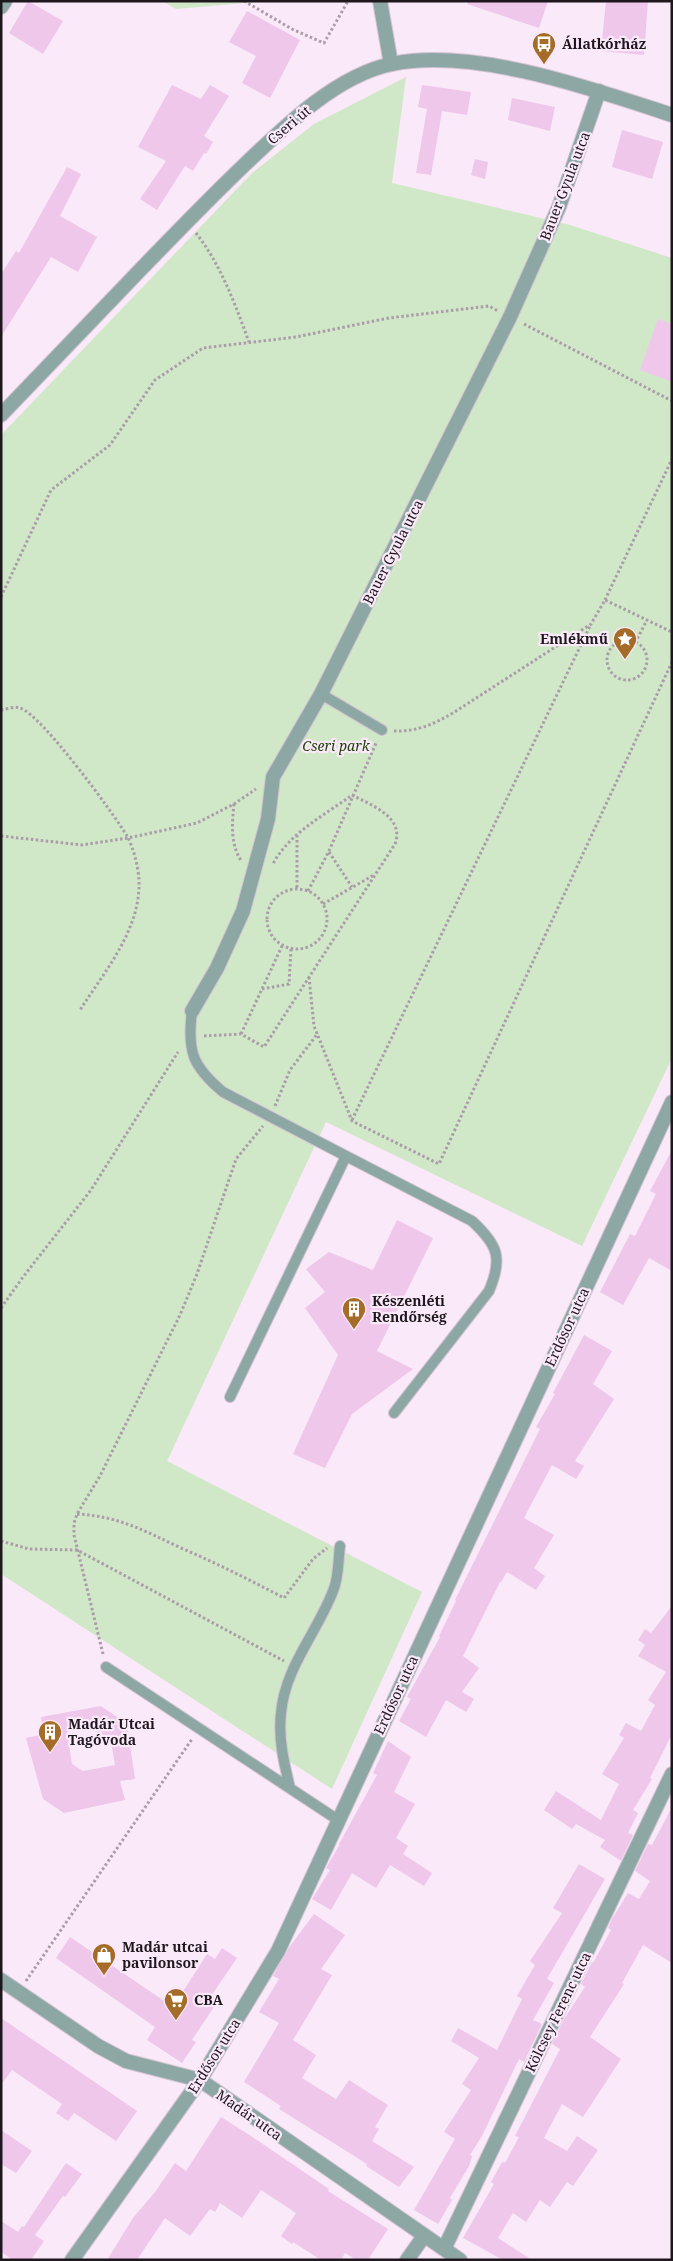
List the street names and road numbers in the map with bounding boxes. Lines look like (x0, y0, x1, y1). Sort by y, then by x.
street label: Cseri út (263, 101, 314, 148)
street label: Bauer Gyula utca (535, 129, 594, 243)
street label: Bauer Gyula utca (358, 496, 427, 607)
street label: Erdősor utca (540, 1284, 593, 1369)
street label: Erdősor utca (369, 1652, 422, 1737)
street label: Kölcsey Ferenc utca (520, 1948, 595, 2075)
street label: Erdősor utca (183, 2014, 244, 2097)
street label: Madár utca (213, 2085, 286, 2144)

